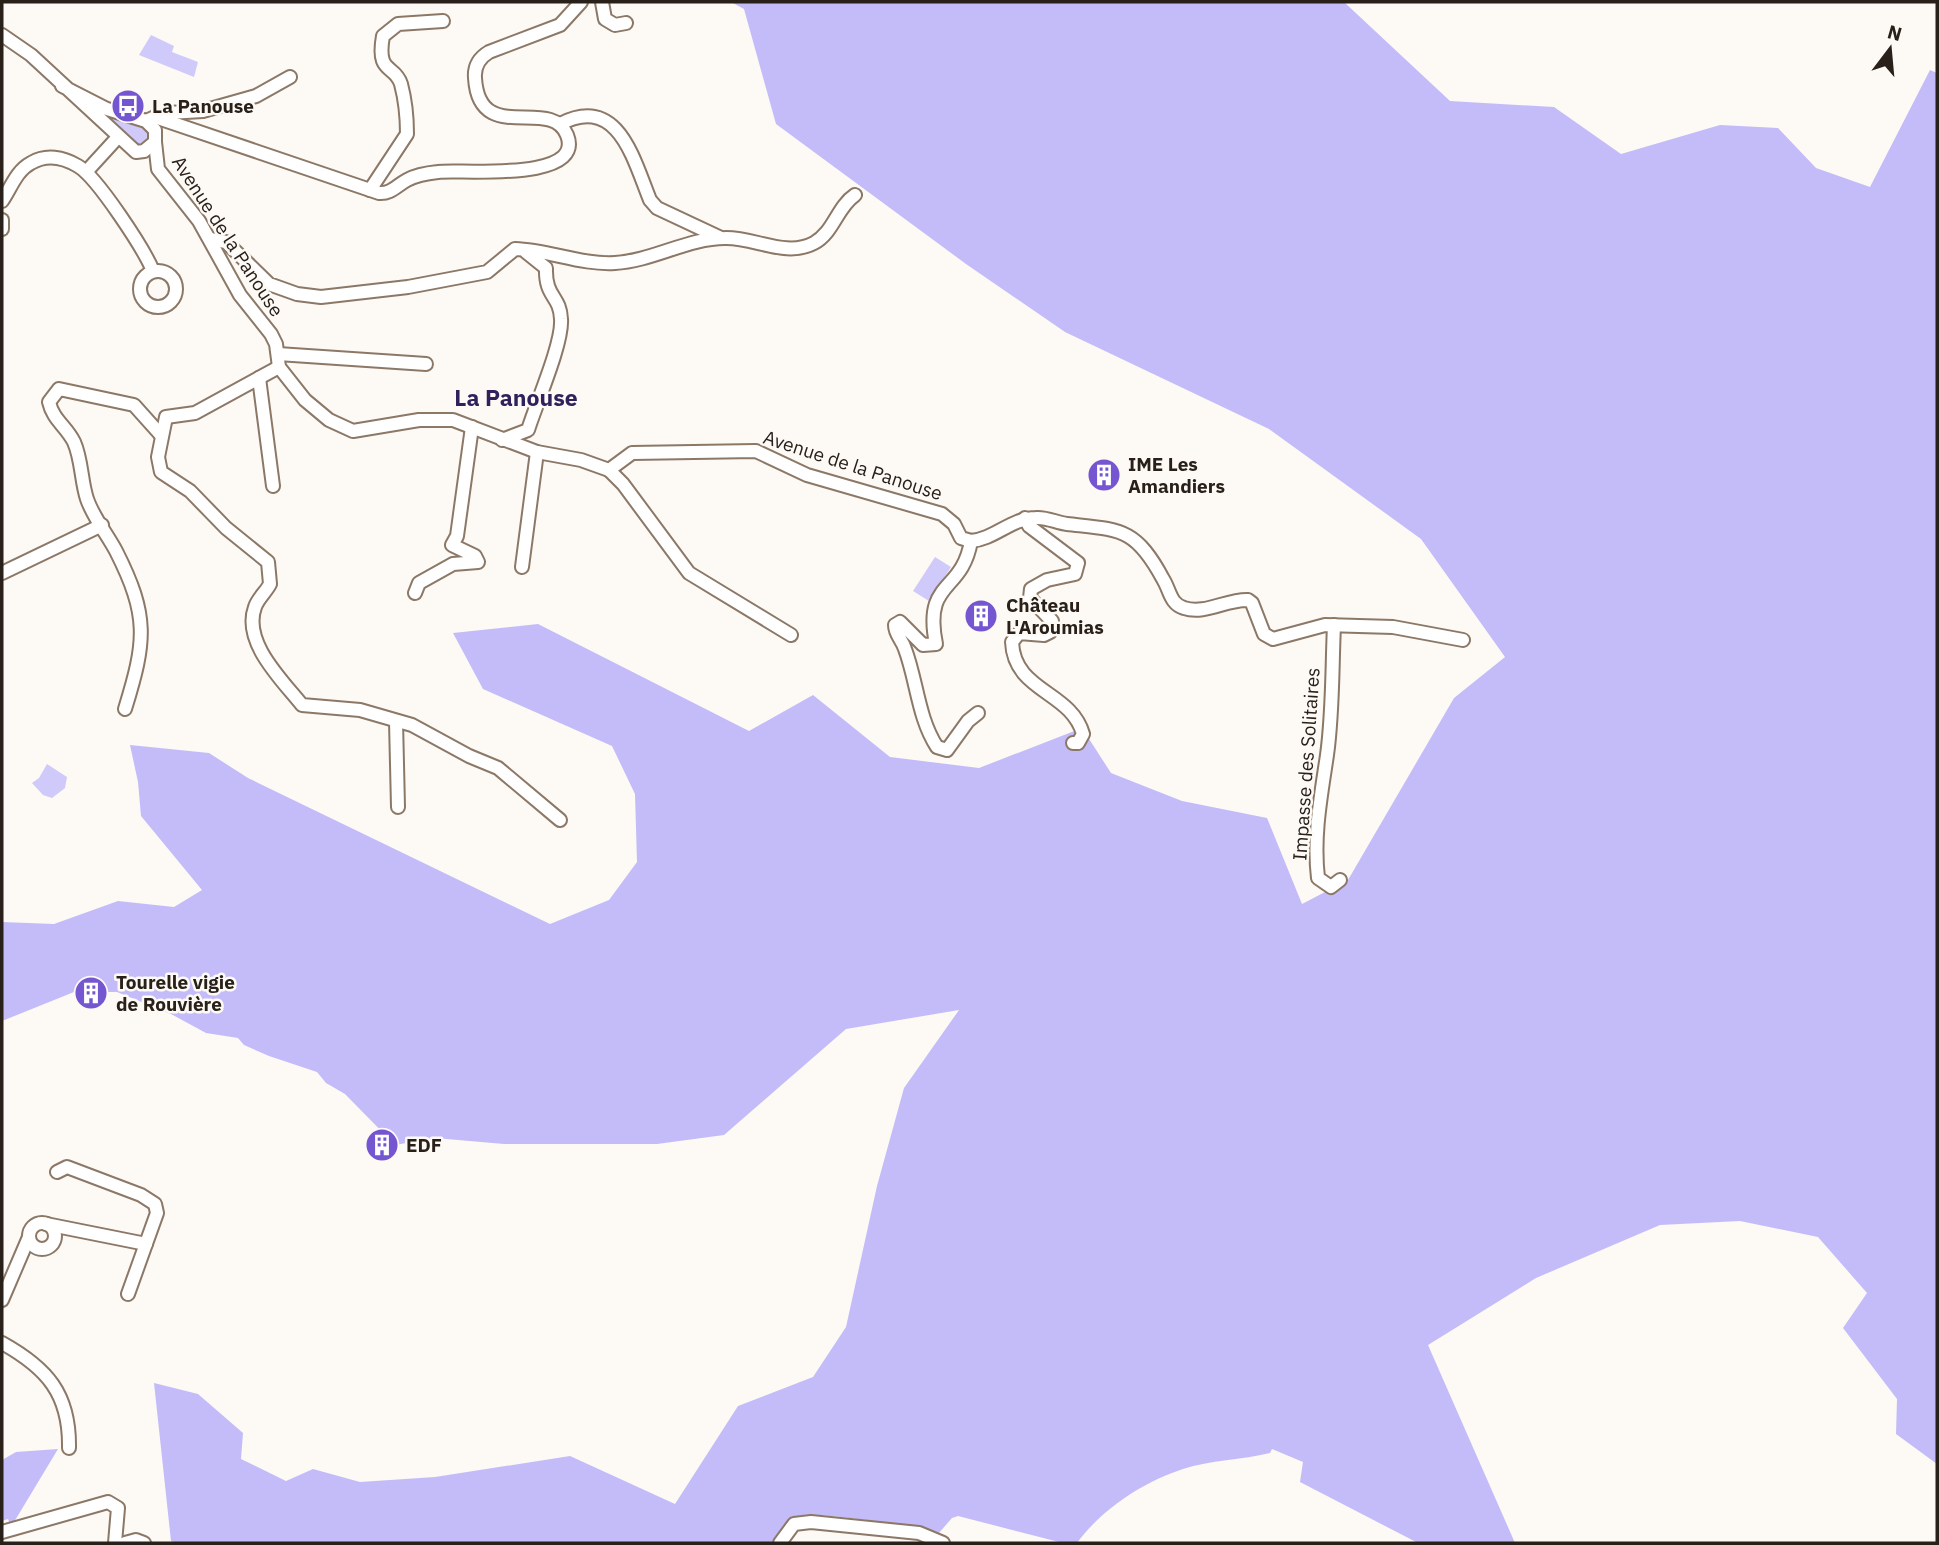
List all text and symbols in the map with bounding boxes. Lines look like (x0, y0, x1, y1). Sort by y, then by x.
north arrow (1855, 14, 1925, 84)
text: N (1885, 19, 1905, 46)
bus stop icon: La Panouse (109, 87, 147, 125)
place label: La Panouse (152, 94, 254, 118)
street label: Avenue de la Panouse (167, 151, 289, 321)
district label: La Panouse (454, 382, 578, 412)
street label: Avenue de la Panouse (760, 425, 946, 505)
place label: IME Les Amandiers (1128, 452, 1225, 498)
building icon: IME Les Amandiers (1085, 456, 1123, 494)
place label: Château L'Aroumias (1006, 593, 1104, 639)
building icon: Château L'Aroumias (962, 597, 1000, 635)
street label: Impasse des Solitaires (1287, 667, 1325, 861)
place label: Tourelle vigie de Rouvière (116, 970, 235, 1016)
building icon: Tourelle vigie de Rouvière (72, 974, 110, 1012)
building icon: EDF (363, 1126, 401, 1164)
place label: EDF (406, 1133, 442, 1157)

